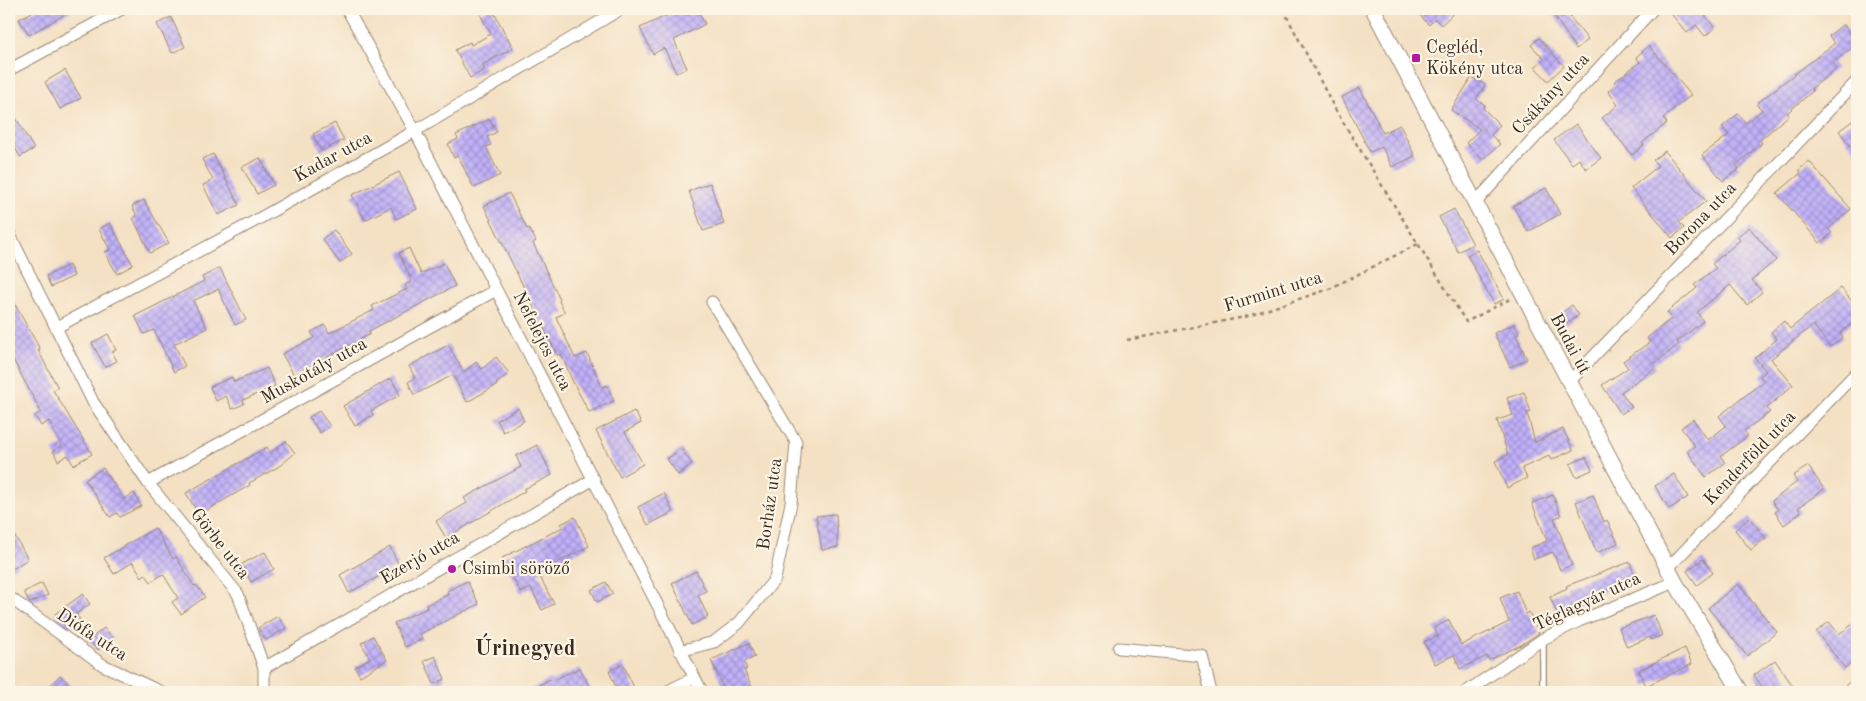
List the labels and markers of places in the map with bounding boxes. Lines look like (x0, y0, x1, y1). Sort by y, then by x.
place label: Cegléd, Kökény utca (1426, 39, 1523, 78)
marker: Cegléd, Kökény utca (1410, 52, 1422, 64)
place label: Csimbi söröző (462, 560, 570, 578)
marker: Csimbi söröző (446, 563, 458, 575)

